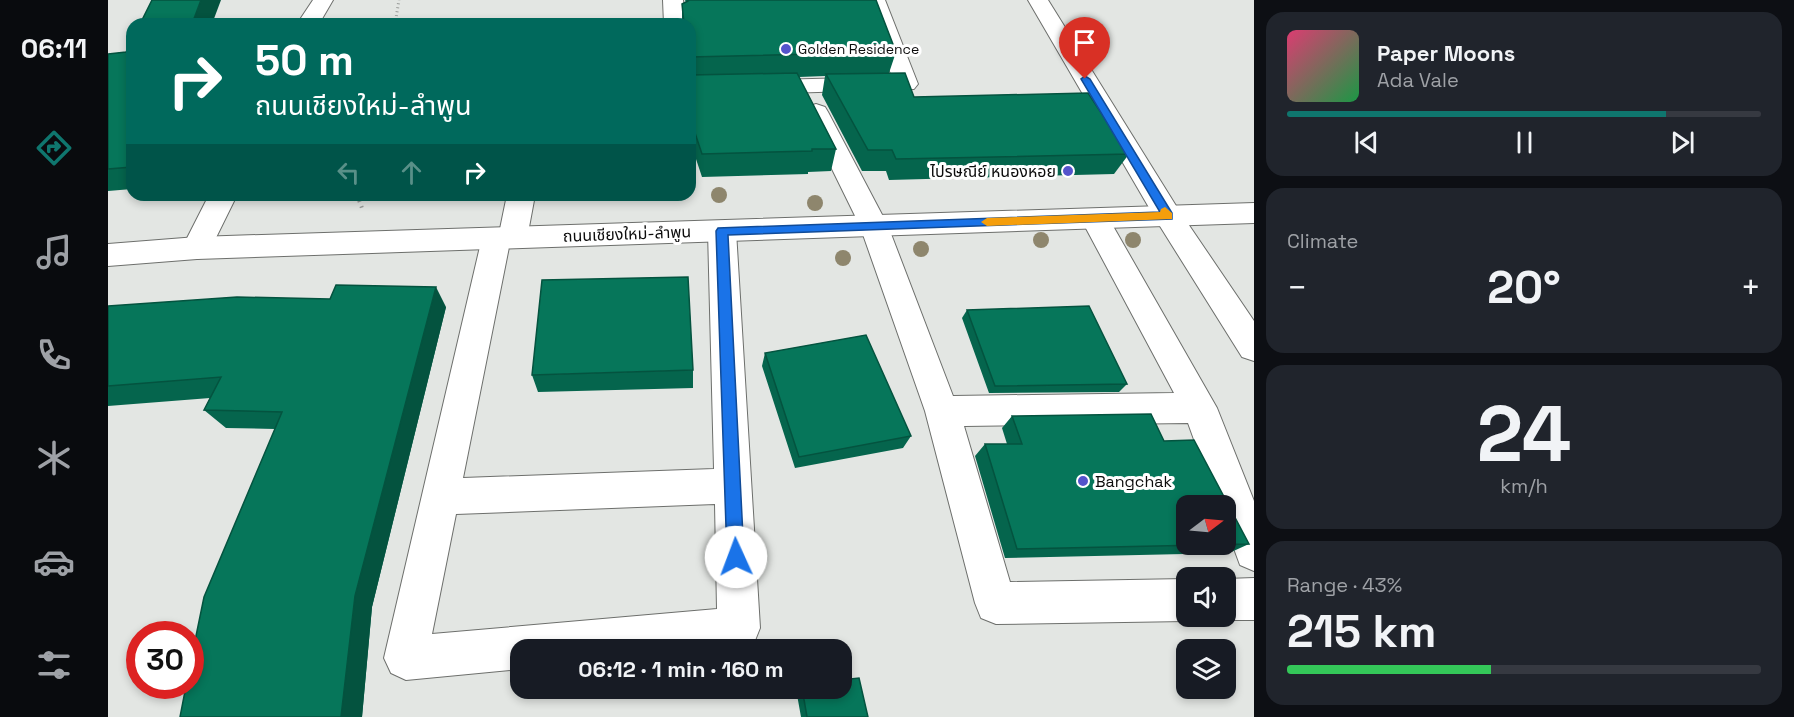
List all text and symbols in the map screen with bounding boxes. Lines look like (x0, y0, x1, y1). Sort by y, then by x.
pin (1059, 17, 1110, 79)
icon: arrive (1068, 26, 1101, 59)
text: 06:11 (21, 31, 87, 66)
text: 50 m (255, 34, 354, 87)
text: Paper Moons (1377, 39, 1515, 67)
place label: Golden Residence (798, 40, 919, 58)
icon: right (156, 42, 234, 120)
marker: Golden Residence (779, 42, 793, 56)
text: Ada Vale (1377, 67, 1459, 93)
text: ถนนเชียงใหม่-ลำพูน (255, 88, 472, 123)
icon: previous (1350, 126, 1383, 159)
icon: pause (1508, 126, 1541, 159)
icon: next (1666, 126, 1699, 159)
icon: directions (33, 127, 75, 169)
icon: left (332, 156, 365, 189)
icon: ahead (395, 156, 428, 189)
icon: right (458, 156, 491, 189)
place label: ไปรษณีย์ หนองหอย (929, 161, 1056, 182)
marker: ไปรษณีย์ หนองหอย (1061, 164, 1075, 178)
street label: ถนนเชียงใหม่-ลำพูน (562, 221, 692, 247)
text: Climate (1287, 228, 1358, 254)
icon: music (33, 231, 75, 273)
text: 20° (1487, 259, 1561, 316)
text: − (1287, 267, 1307, 309)
text: + (1741, 267, 1761, 309)
icon: phone (33, 334, 75, 376)
text: 24 (1477, 384, 1571, 484)
icon: climate (33, 437, 75, 479)
place label: Bangchak (1095, 471, 1172, 492)
text: km/h (1500, 473, 1548, 499)
marker: Bangchak (1076, 474, 1090, 488)
north arrow (1176, 495, 1236, 555)
map controls (1176, 495, 1236, 699)
position arrow (704, 525, 768, 589)
icon: car (33, 541, 75, 583)
button: sound (1176, 567, 1236, 627)
text: Range · 43% (1287, 572, 1402, 598)
text: 215 km (1287, 603, 1436, 660)
speed limit sign: 30 (126, 621, 204, 699)
button: layers (1176, 639, 1236, 699)
icon: filters (33, 644, 75, 686)
text: 06:12 · 1 min · 160 m (578, 655, 784, 683)

